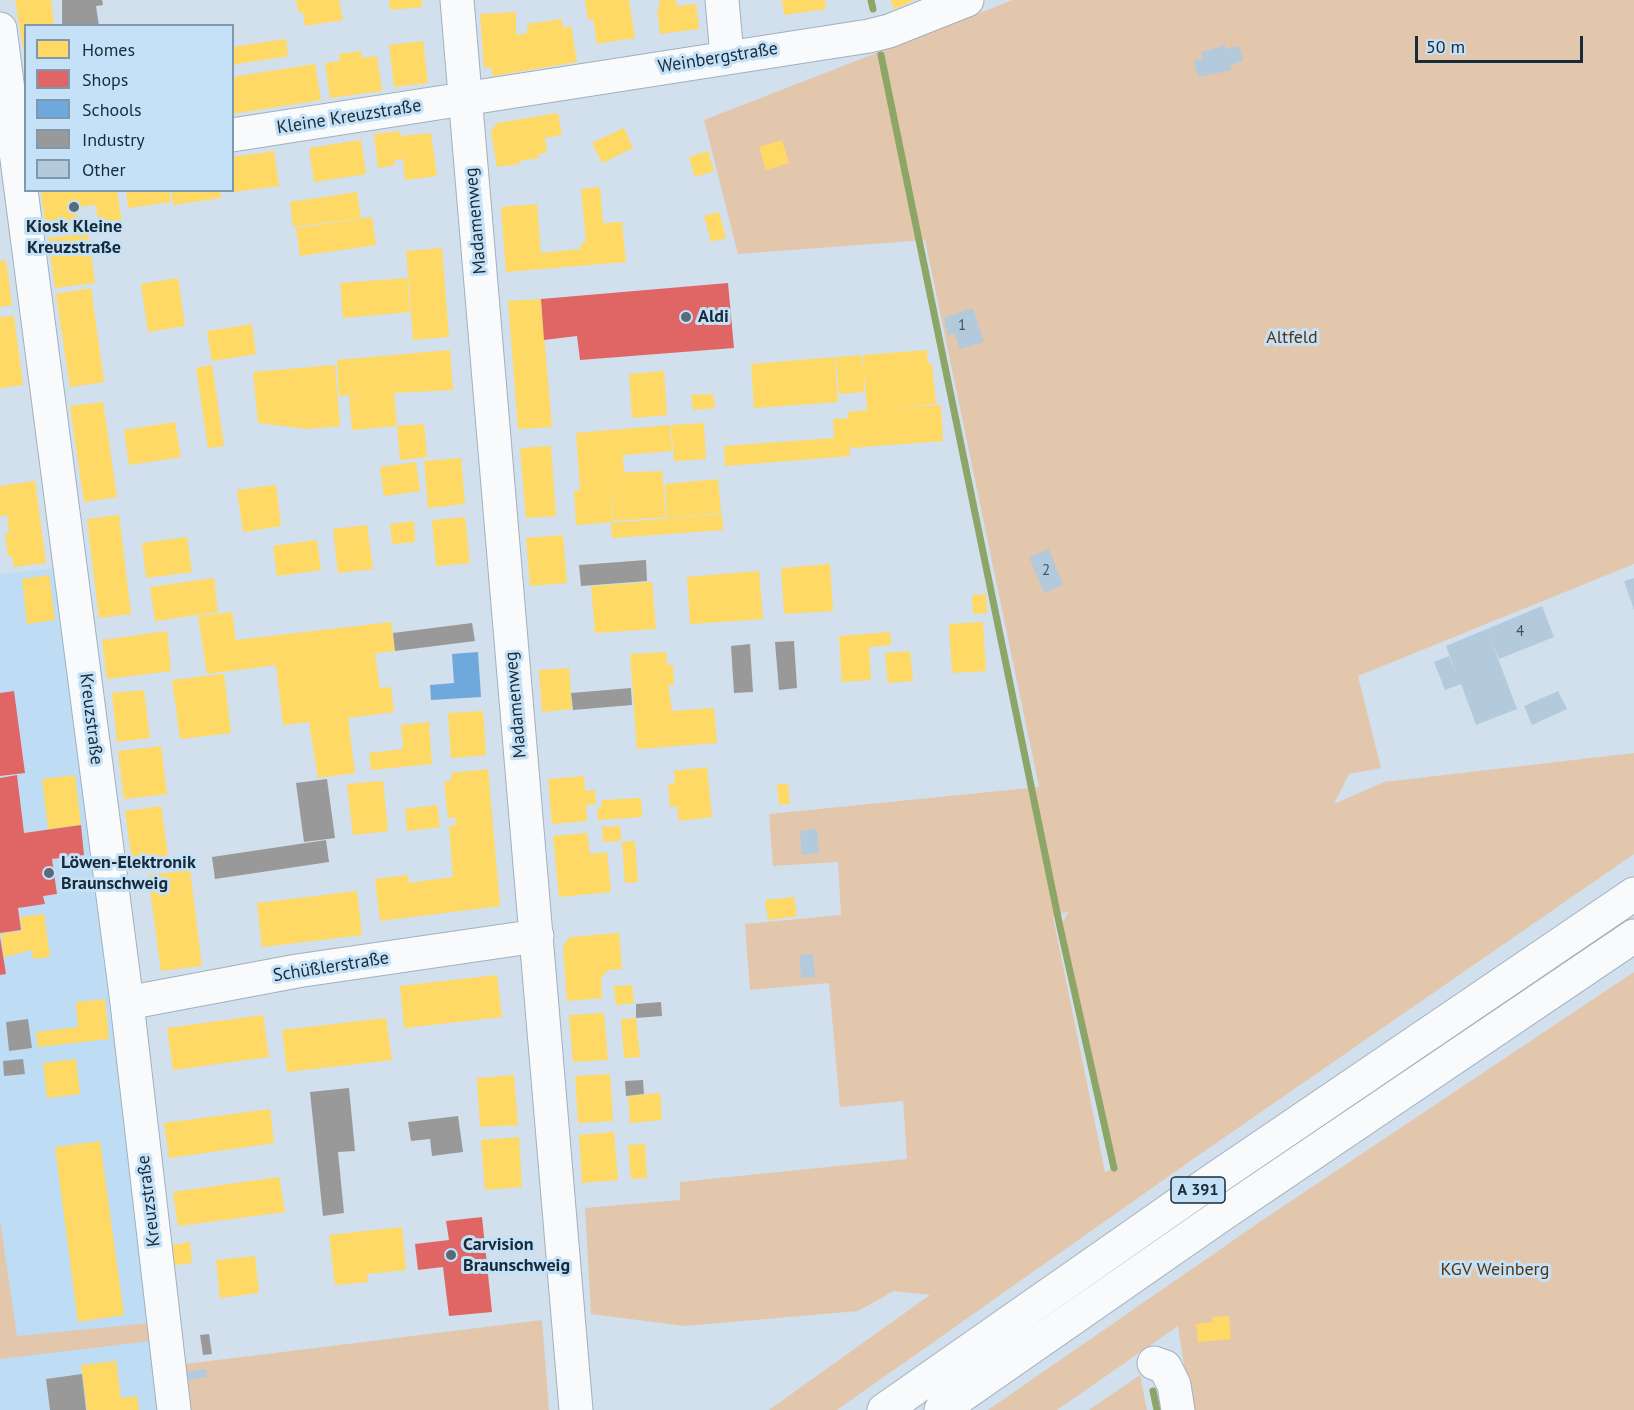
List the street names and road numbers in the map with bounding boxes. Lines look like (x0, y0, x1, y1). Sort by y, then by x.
street label: Weinbergstraße (656, 38, 780, 78)
street label: Kleine Kreuzstraße (275, 95, 423, 139)
street label: Madamenweg (461, 167, 491, 275)
street label: Madamenweg (501, 651, 531, 759)
street label: Kreuzstraße (75, 672, 107, 766)
street label: Schüßlerstraße (272, 947, 390, 987)
street label: Kreuzstraße (133, 1154, 165, 1248)
road number: A 391 (1171, 1177, 1225, 1203)

